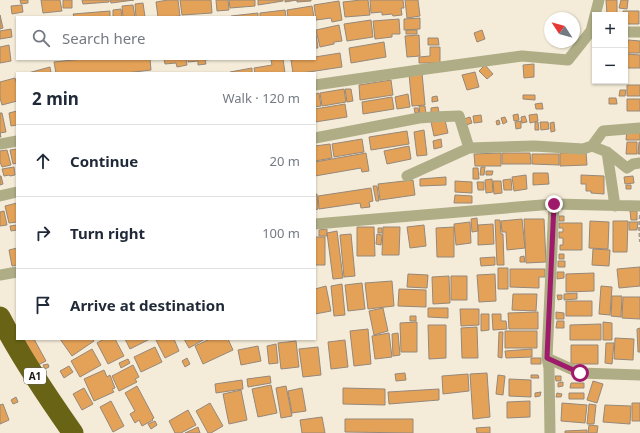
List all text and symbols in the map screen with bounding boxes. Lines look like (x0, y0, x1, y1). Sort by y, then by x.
north arrow (544, 12, 580, 48)
map controls (592, 12, 628, 84)
button: + (592, 12, 628, 48)
search box (16, 16, 316, 60)
icon: search (30, 27, 52, 49)
text: Search here (62, 28, 145, 48)
button: − (592, 48, 628, 84)
text: 2 min (32, 87, 79, 110)
text: Walk · 120 m (222, 89, 300, 107)
icon: ahead (32, 150, 54, 172)
text: Continue (70, 151, 138, 171)
text: 20 m (270, 152, 300, 170)
route end (545, 195, 563, 213)
icon: right (32, 222, 54, 244)
text: Turn right (70, 223, 145, 243)
text: 100 m (262, 224, 300, 242)
icon: arrive (32, 294, 54, 316)
text: Arrive at destination (70, 295, 225, 315)
route start (571, 364, 589, 382)
road number: A1 (24, 368, 46, 384)

